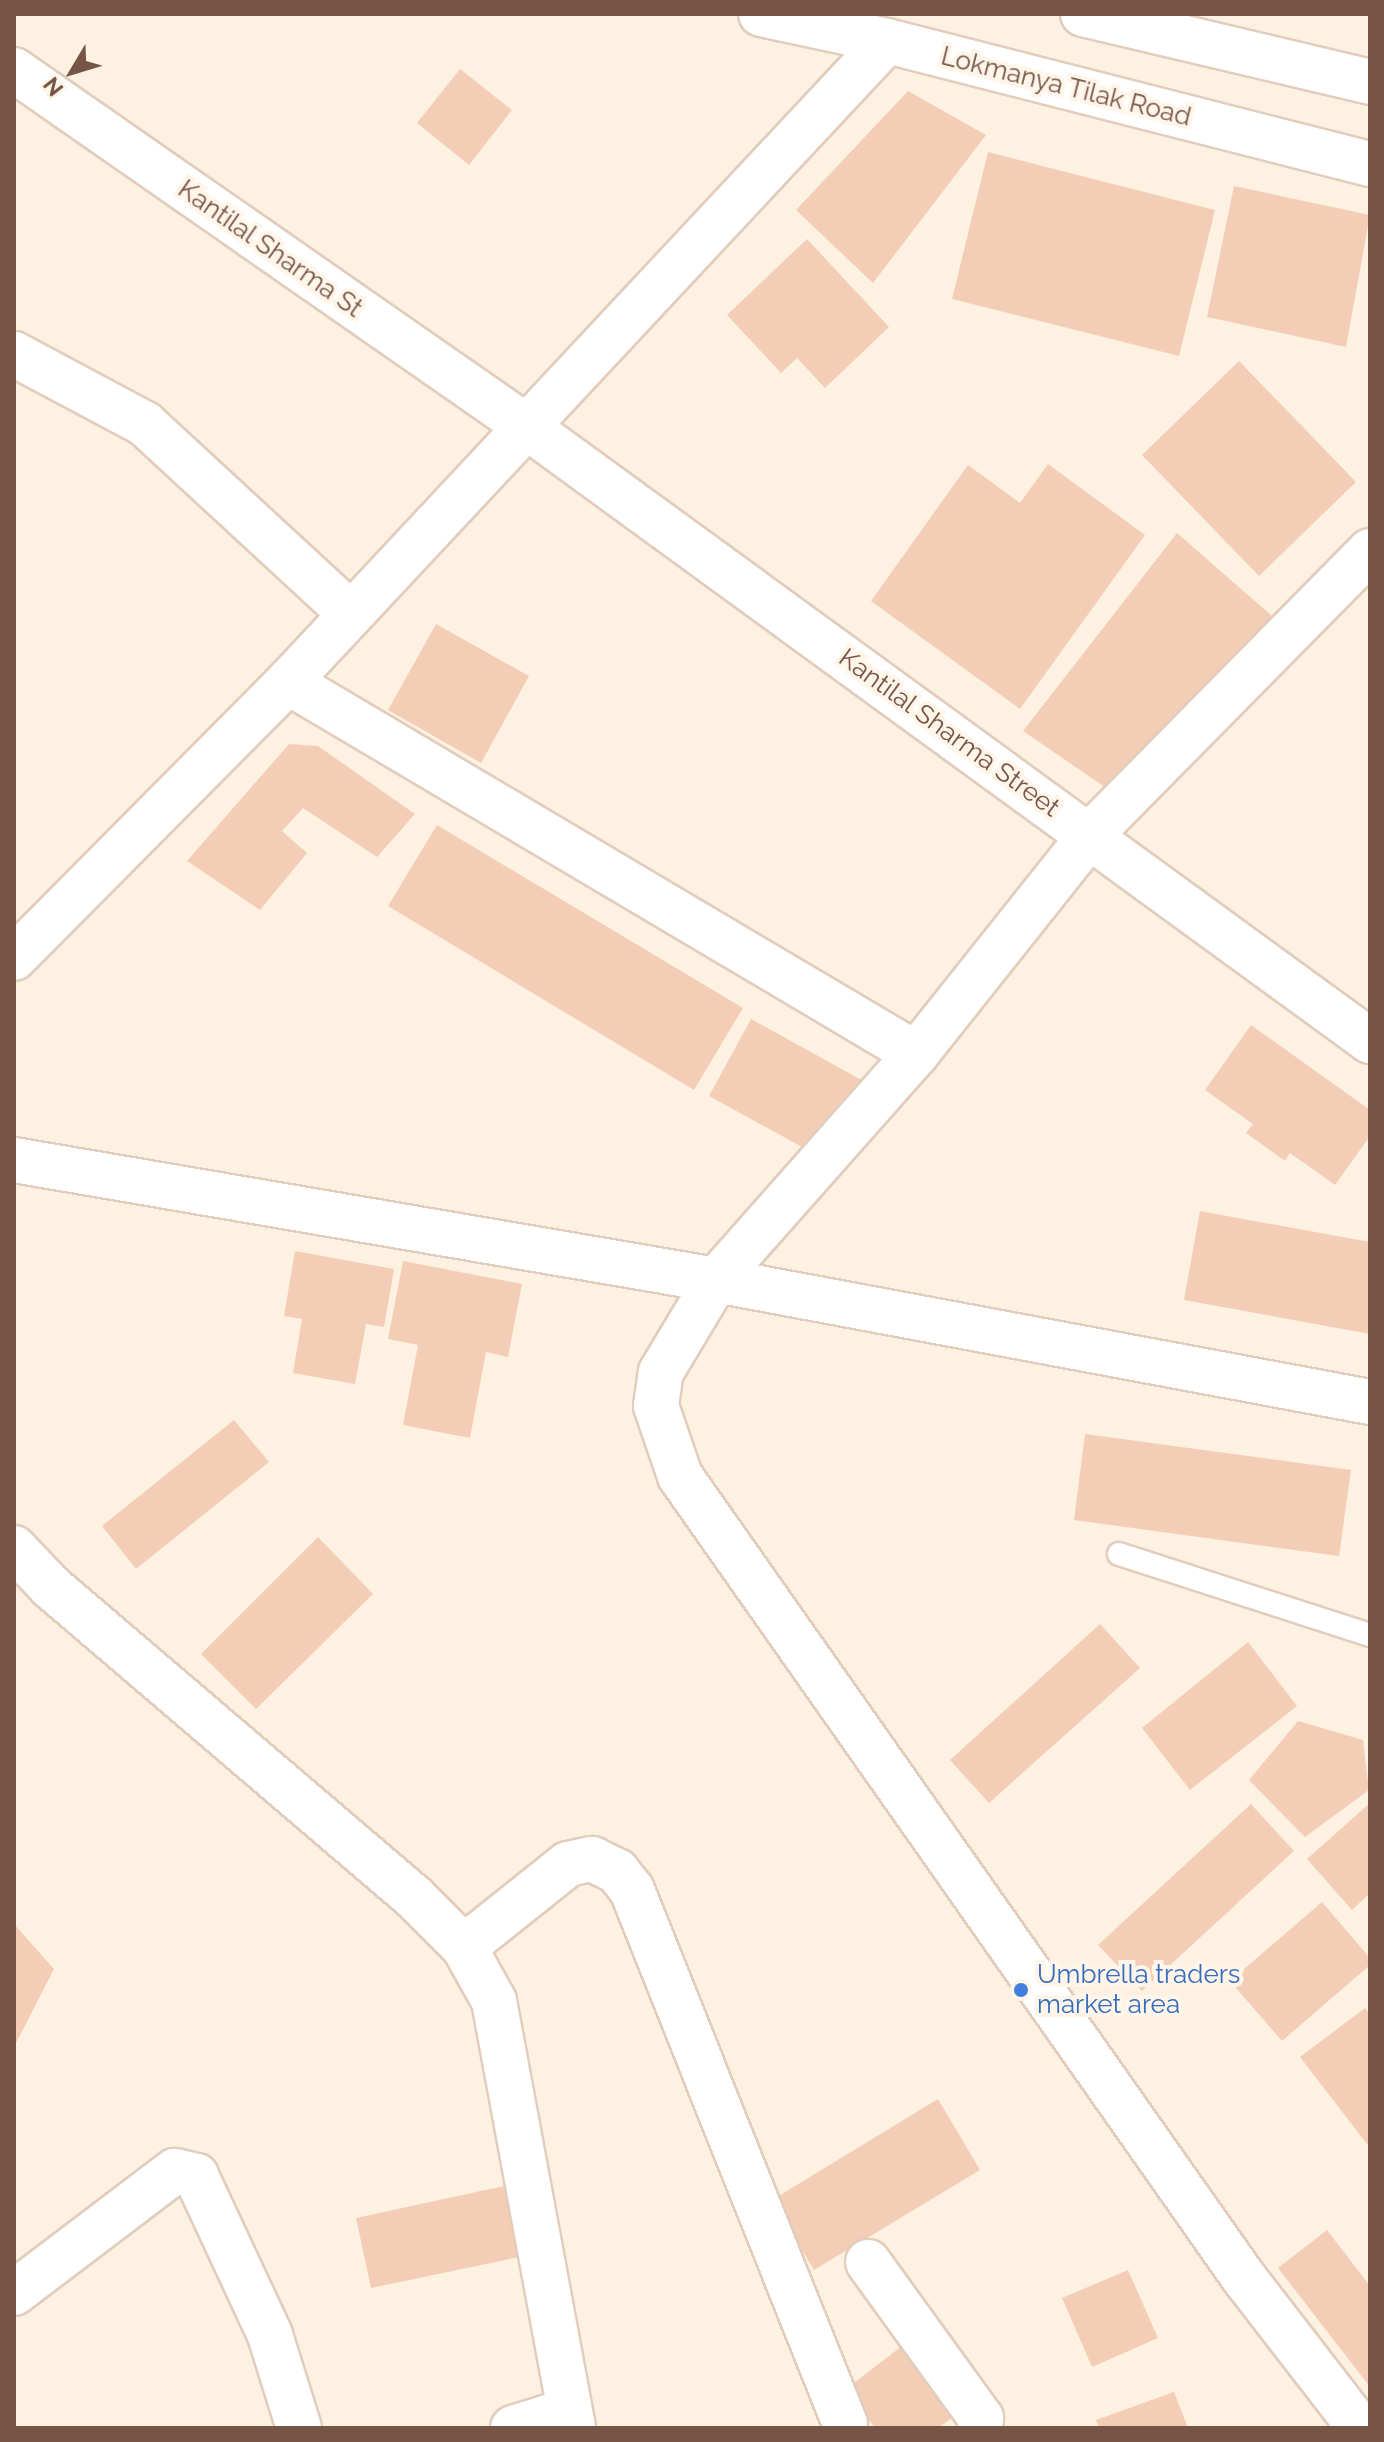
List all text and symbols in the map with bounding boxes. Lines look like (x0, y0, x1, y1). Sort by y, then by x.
north arrow (32, 32, 112, 112)
street label: Lokmanya Tilak Road (937, 41, 1195, 133)
text: N (38, 72, 69, 101)
street label: Kantilal Sharma St (172, 174, 368, 324)
street label: Kantilal Sharma Street (832, 642, 1066, 824)
place label: Umbrella traders market area (1037, 1959, 1240, 2020)
marker: Umbrella traders market area (1012, 1981, 1030, 1999)

